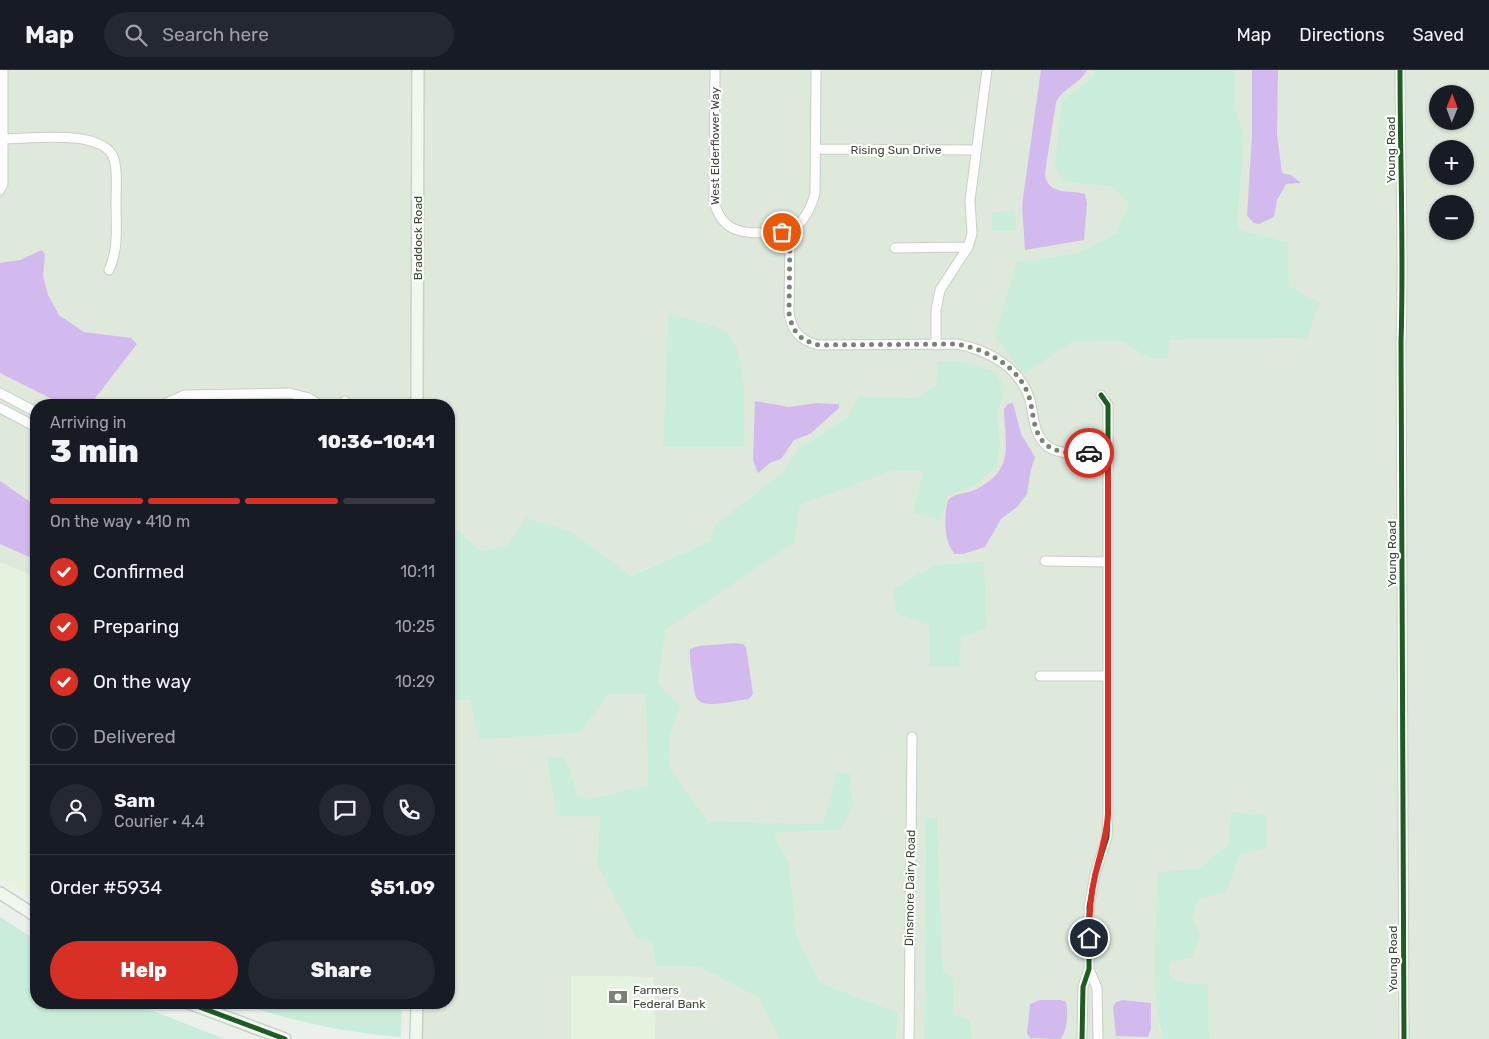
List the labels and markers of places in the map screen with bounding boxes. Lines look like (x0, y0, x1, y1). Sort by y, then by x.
pin (761, 211, 803, 253)
pin (1068, 917, 1110, 959)
place label: Farmers Federal Bank (633, 983, 706, 1011)
bank icon: Farmers Federal Bank (607, 986, 629, 1008)

